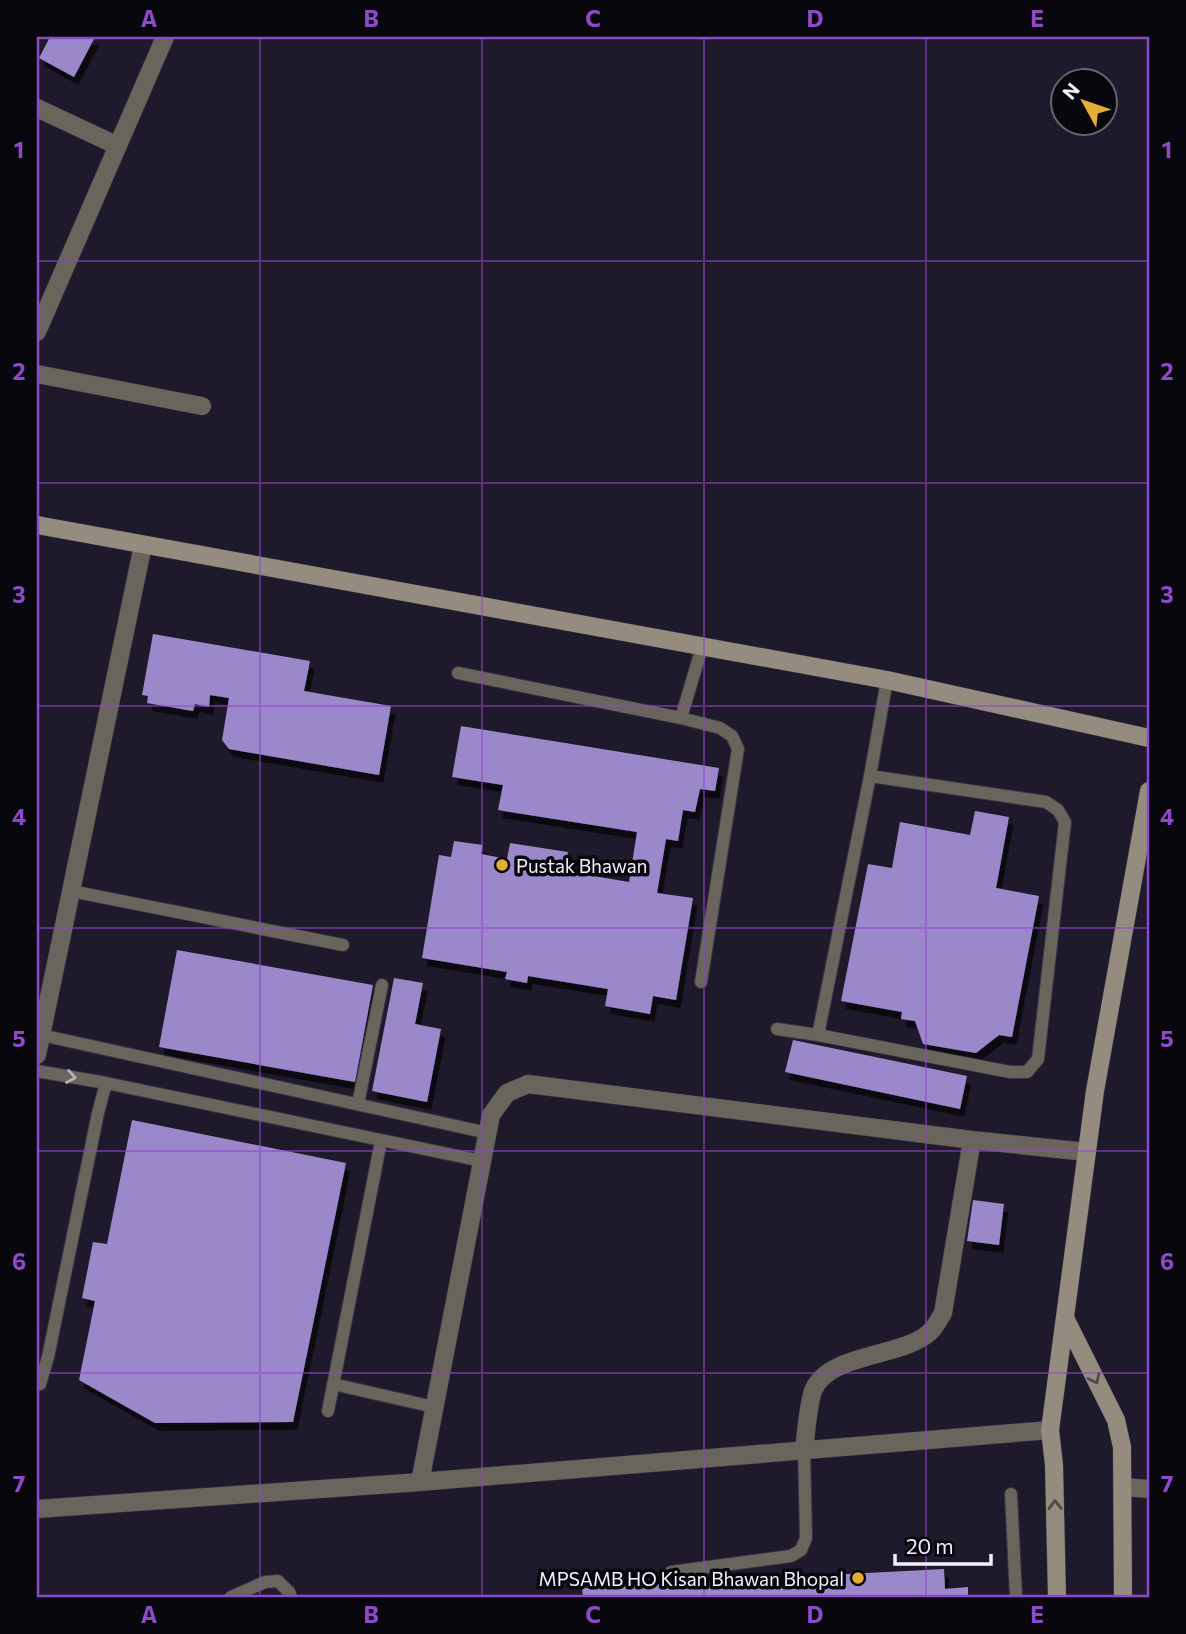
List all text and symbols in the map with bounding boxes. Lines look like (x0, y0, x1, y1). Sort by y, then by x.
text: A (141, 4, 158, 32)
text: B (363, 4, 379, 32)
text: C (585, 4, 601, 32)
text: D (807, 4, 824, 32)
text: E (1030, 4, 1044, 32)
north arrow (1050, 66, 1120, 136)
text: N (1057, 78, 1084, 104)
text: 1 (14, 135, 24, 163)
text: 1 (1162, 135, 1172, 163)
text: 2 (12, 357, 26, 385)
text: 2 (1160, 357, 1174, 385)
text: 3 (12, 580, 26, 608)
text: 3 (1160, 580, 1174, 608)
text: 4 (12, 802, 26, 830)
text: 4 (1160, 802, 1174, 830)
place label: Pustak Bhawan (516, 854, 648, 877)
marker: Pustak Bhawan (494, 857, 510, 873)
text: 5 (12, 1024, 26, 1052)
text: 5 (1160, 1024, 1174, 1052)
one-way arrow (65, 1069, 77, 1084)
text: 6 (12, 1247, 26, 1275)
text: 6 (1160, 1247, 1174, 1275)
one-way arrow (1087, 1372, 1101, 1384)
text: 7 (13, 1469, 25, 1497)
text: 7 (1161, 1469, 1173, 1497)
one-way arrow (1047, 1499, 1062, 1510)
scale bar (895, 1522, 992, 1566)
text: 20 m (906, 1533, 954, 1558)
place label: MPSAMB HO Kisan Bhawan Bhopal (539, 1567, 844, 1590)
marker: MPSAMB HO Kisan Bhawan Bhopal (850, 1570, 866, 1586)
text: A (141, 1600, 158, 1628)
text: B (363, 1600, 379, 1628)
text: C (585, 1600, 601, 1628)
text: D (807, 1600, 824, 1628)
text: E (1030, 1600, 1044, 1628)

